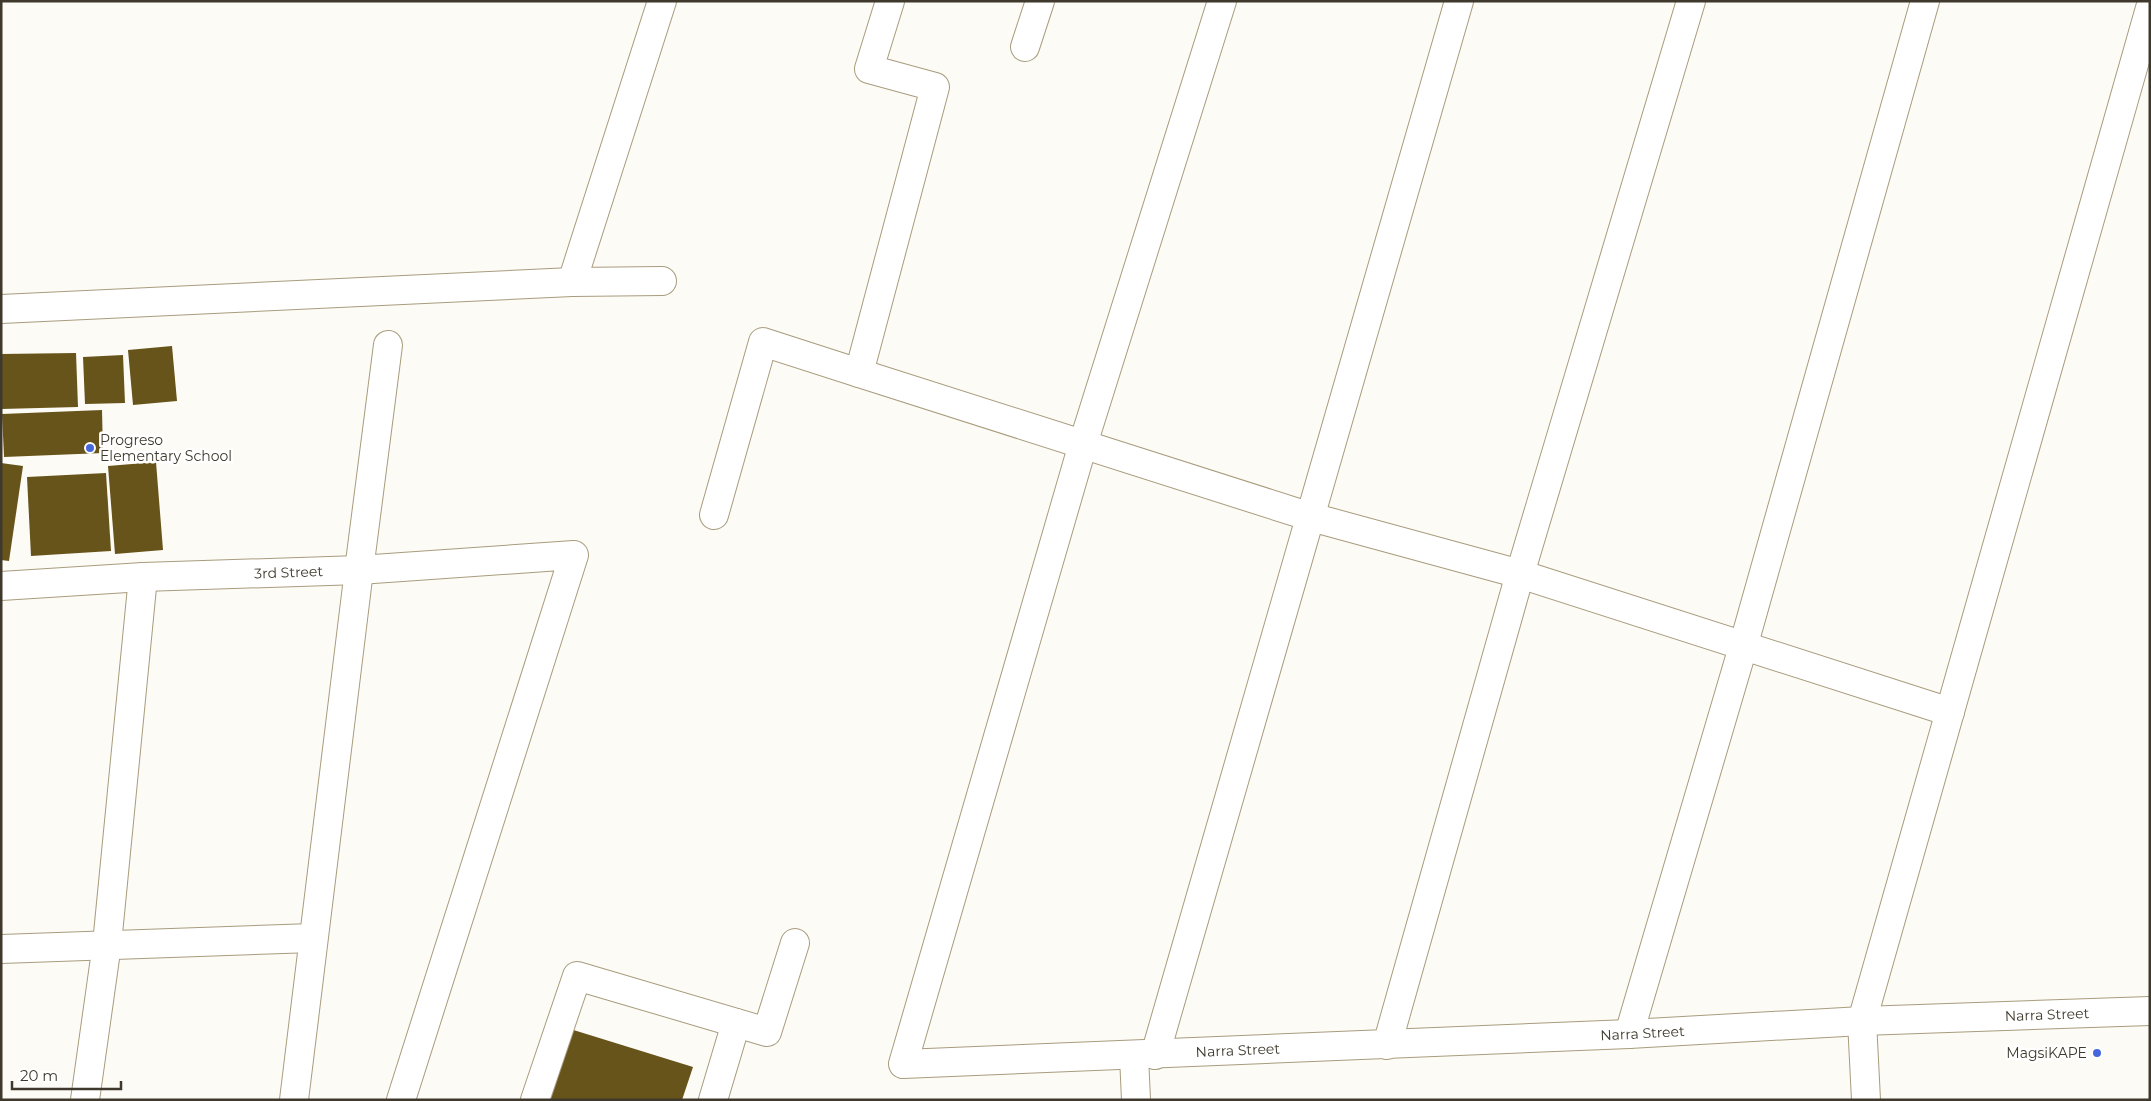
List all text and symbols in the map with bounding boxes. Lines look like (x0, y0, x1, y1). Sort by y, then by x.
place label: Progreso Elementary School (100, 431, 232, 465)
marker: Progreso Elementary School (84, 442, 96, 454)
street label: 3rd Street (254, 562, 324, 582)
street label: Narra Street (2004, 1004, 2090, 1025)
street label: Narra Street (1600, 1022, 1685, 1044)
street label: Narra Street (1195, 1039, 1281, 1061)
place label: MagsiKAPE (2006, 1044, 2087, 1062)
marker: MagsiKAPE (2091, 1047, 2103, 1059)
scale bar (12, 1058, 121, 1090)
text: 20 m (20, 1066, 58, 1085)

